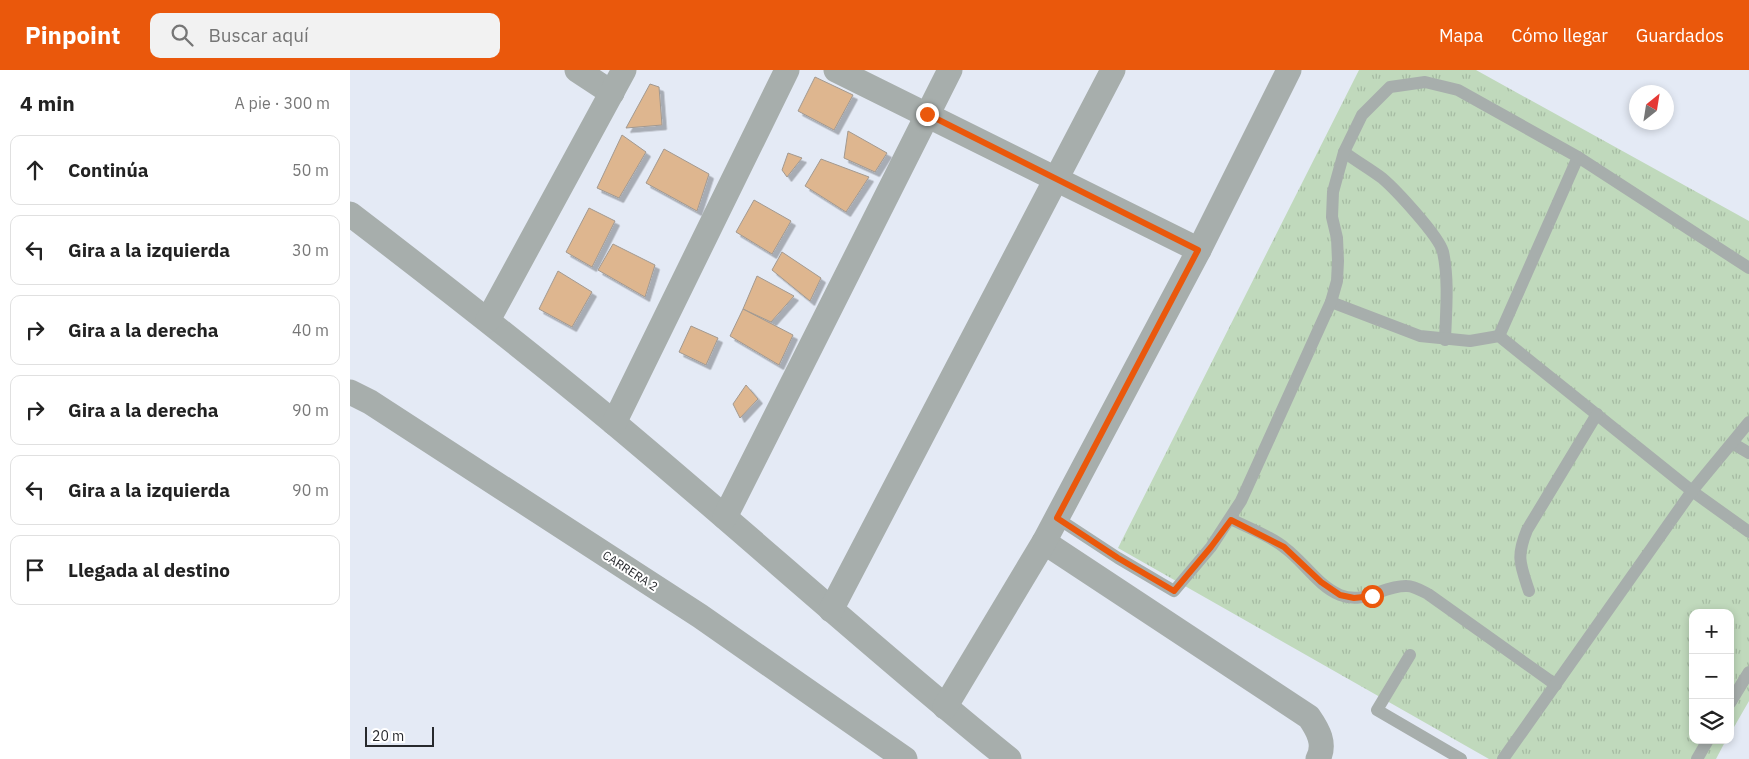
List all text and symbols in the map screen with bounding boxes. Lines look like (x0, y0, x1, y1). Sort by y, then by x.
search box (150, 13, 500, 58)
text: Pinpoint (25, 19, 120, 51)
icon: search (168, 21, 196, 49)
text: Buscar aquí (208, 23, 309, 47)
text: Mapa (1439, 24, 1483, 47)
text: Cómo llegar (1511, 24, 1608, 47)
text: Guardados (1636, 24, 1724, 47)
north arrow (1629, 85, 1674, 130)
text: 4 min (20, 89, 75, 117)
text: A pie · 300 m (235, 93, 330, 113)
route end (916, 103, 939, 126)
icon: ahead (21, 156, 49, 184)
text: Continúa (68, 158, 149, 182)
text: 50 m (292, 160, 329, 180)
icon: left (21, 236, 49, 264)
text: Gira a la izquierda (68, 238, 230, 262)
text: 30 m (292, 240, 329, 260)
icon: right (21, 316, 49, 344)
text: Gira a la derecha (68, 318, 219, 342)
text: 40 m (292, 320, 329, 340)
icon: right (21, 396, 49, 424)
text: Gira a la derecha (68, 398, 219, 422)
text: 90 m (292, 400, 329, 420)
icon: left (21, 476, 49, 504)
text: Gira a la izquierda (68, 478, 230, 502)
text: 90 m (292, 480, 329, 500)
street label: CARRERA 2 (600, 547, 661, 594)
icon: arrive (21, 556, 49, 584)
text: Llegada al destino (68, 558, 230, 582)
route start (1361, 585, 1384, 608)
map controls (1689, 609, 1734, 744)
button: + (1689, 609, 1734, 654)
button: − (1689, 654, 1734, 699)
button: layers (1689, 699, 1734, 744)
scale bar (365, 724, 434, 747)
text: 20 m (372, 727, 404, 745)

